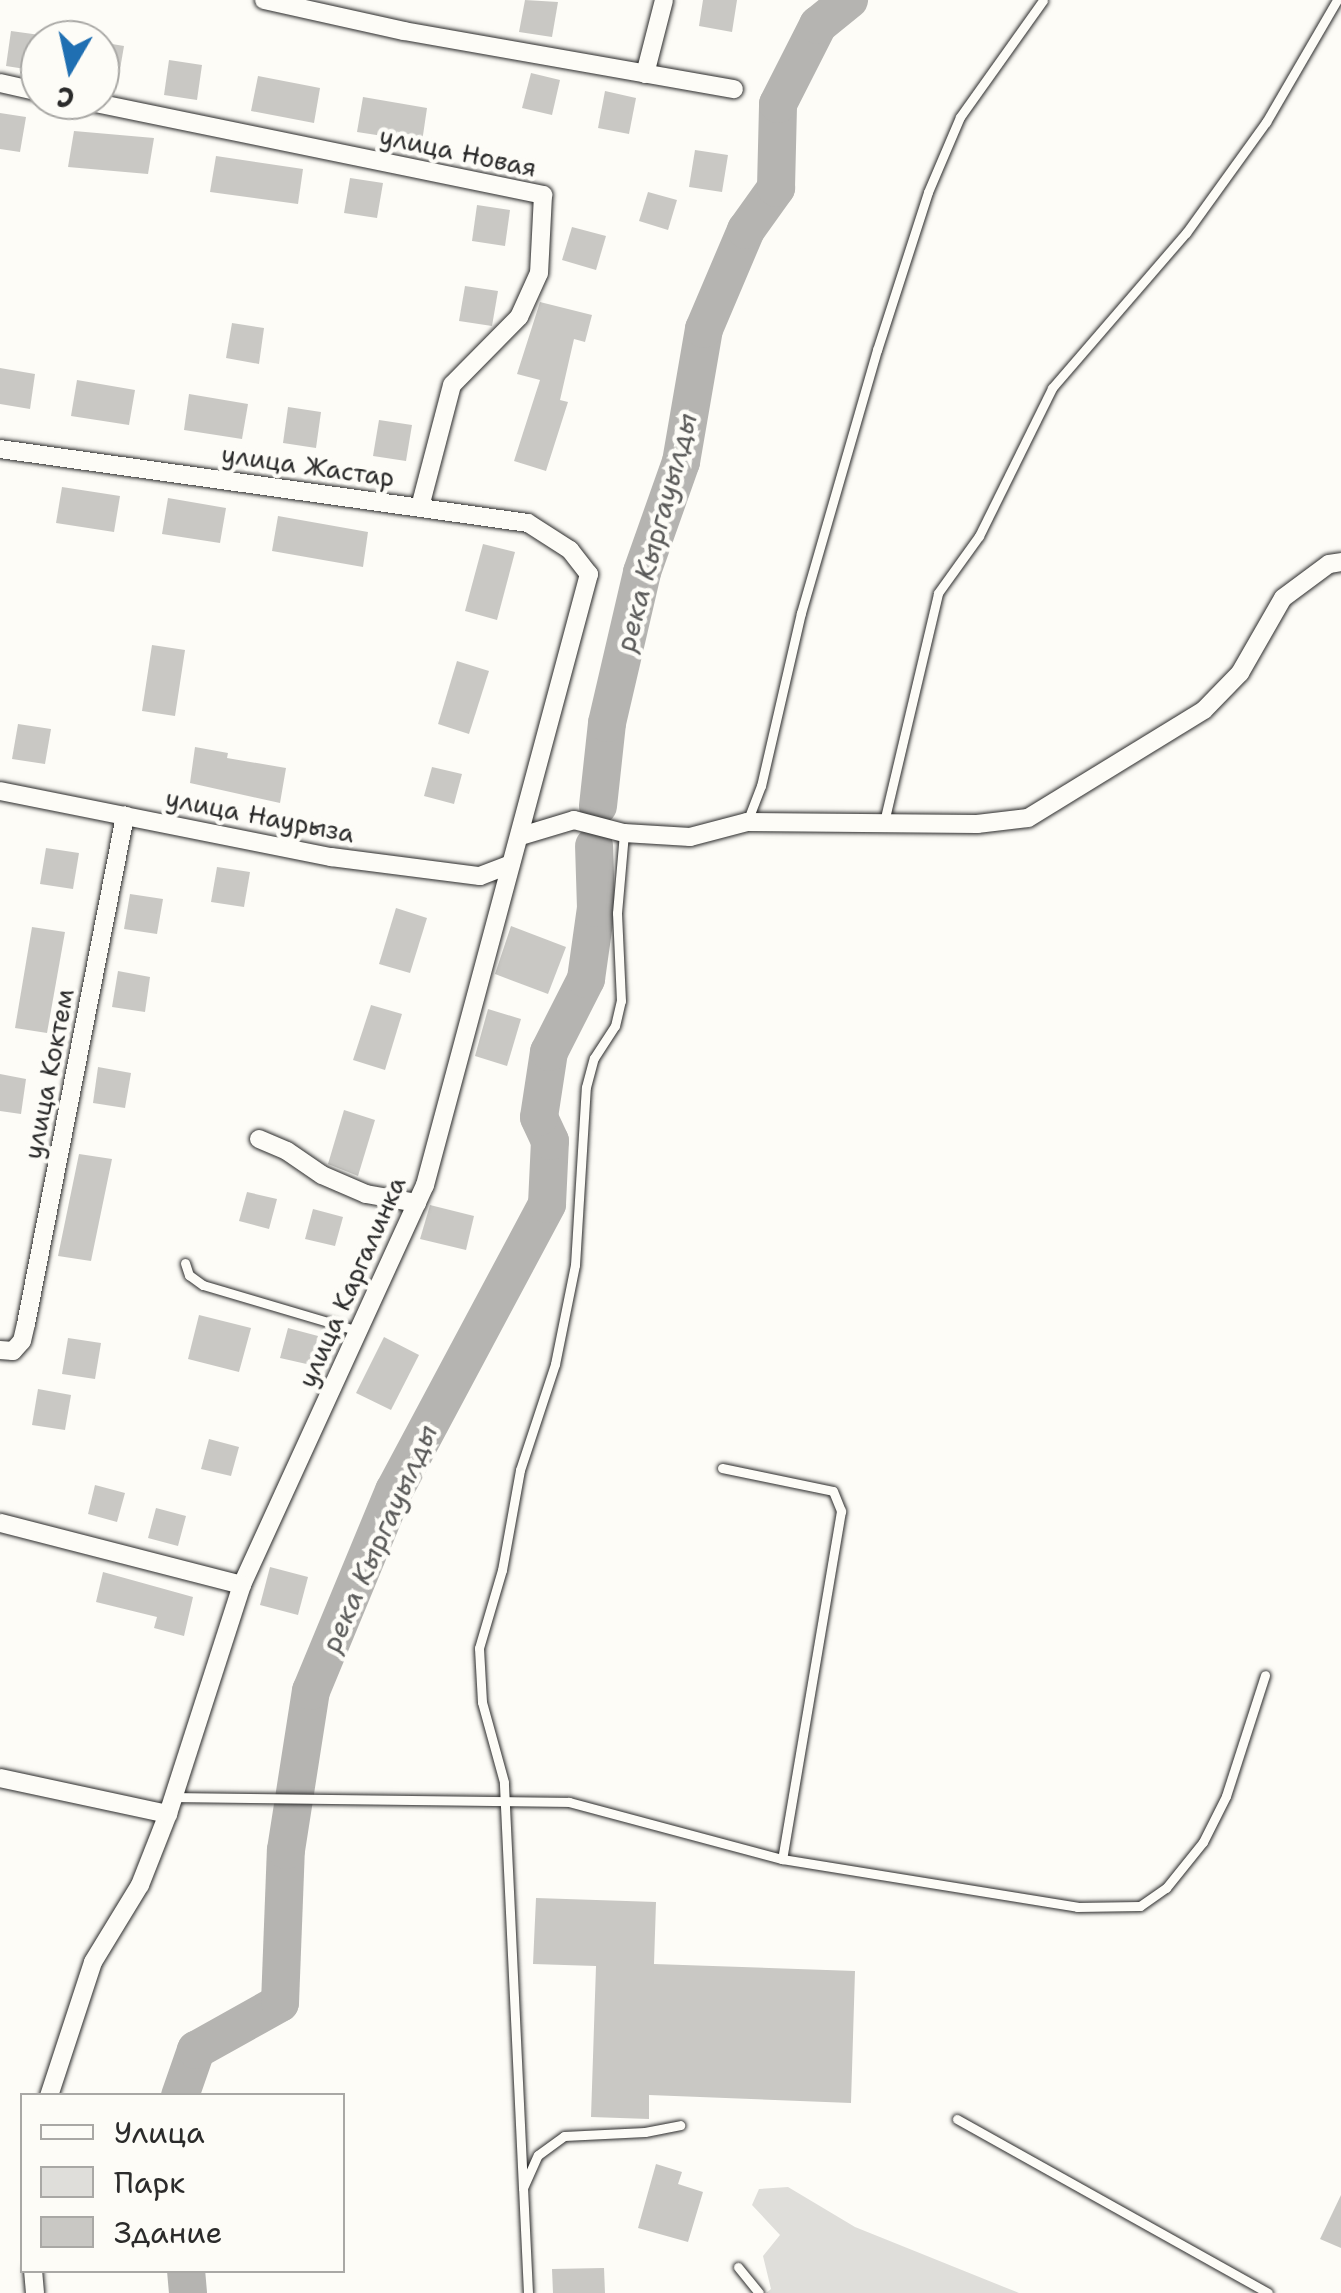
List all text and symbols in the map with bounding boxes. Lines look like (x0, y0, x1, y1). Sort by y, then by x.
north arrow (20, 20, 120, 120)
text: С (54, 78, 77, 118)
street label: улица Новая (377, 121, 539, 183)
water label: река Кыргауылды (608, 409, 704, 655)
street label: улица Жастар (220, 439, 396, 493)
street label: улица Наурыза (163, 783, 357, 849)
street label: улица Коктем (18, 986, 80, 1162)
street label: улица Каргалинка (292, 1172, 412, 1392)
water label: река Кыргауылды (314, 1419, 444, 1657)
legend (20, 2093, 345, 2273)
text: Улица (114, 2112, 205, 2153)
text: Парк (114, 2162, 185, 2203)
text: Здание (114, 2212, 223, 2253)

